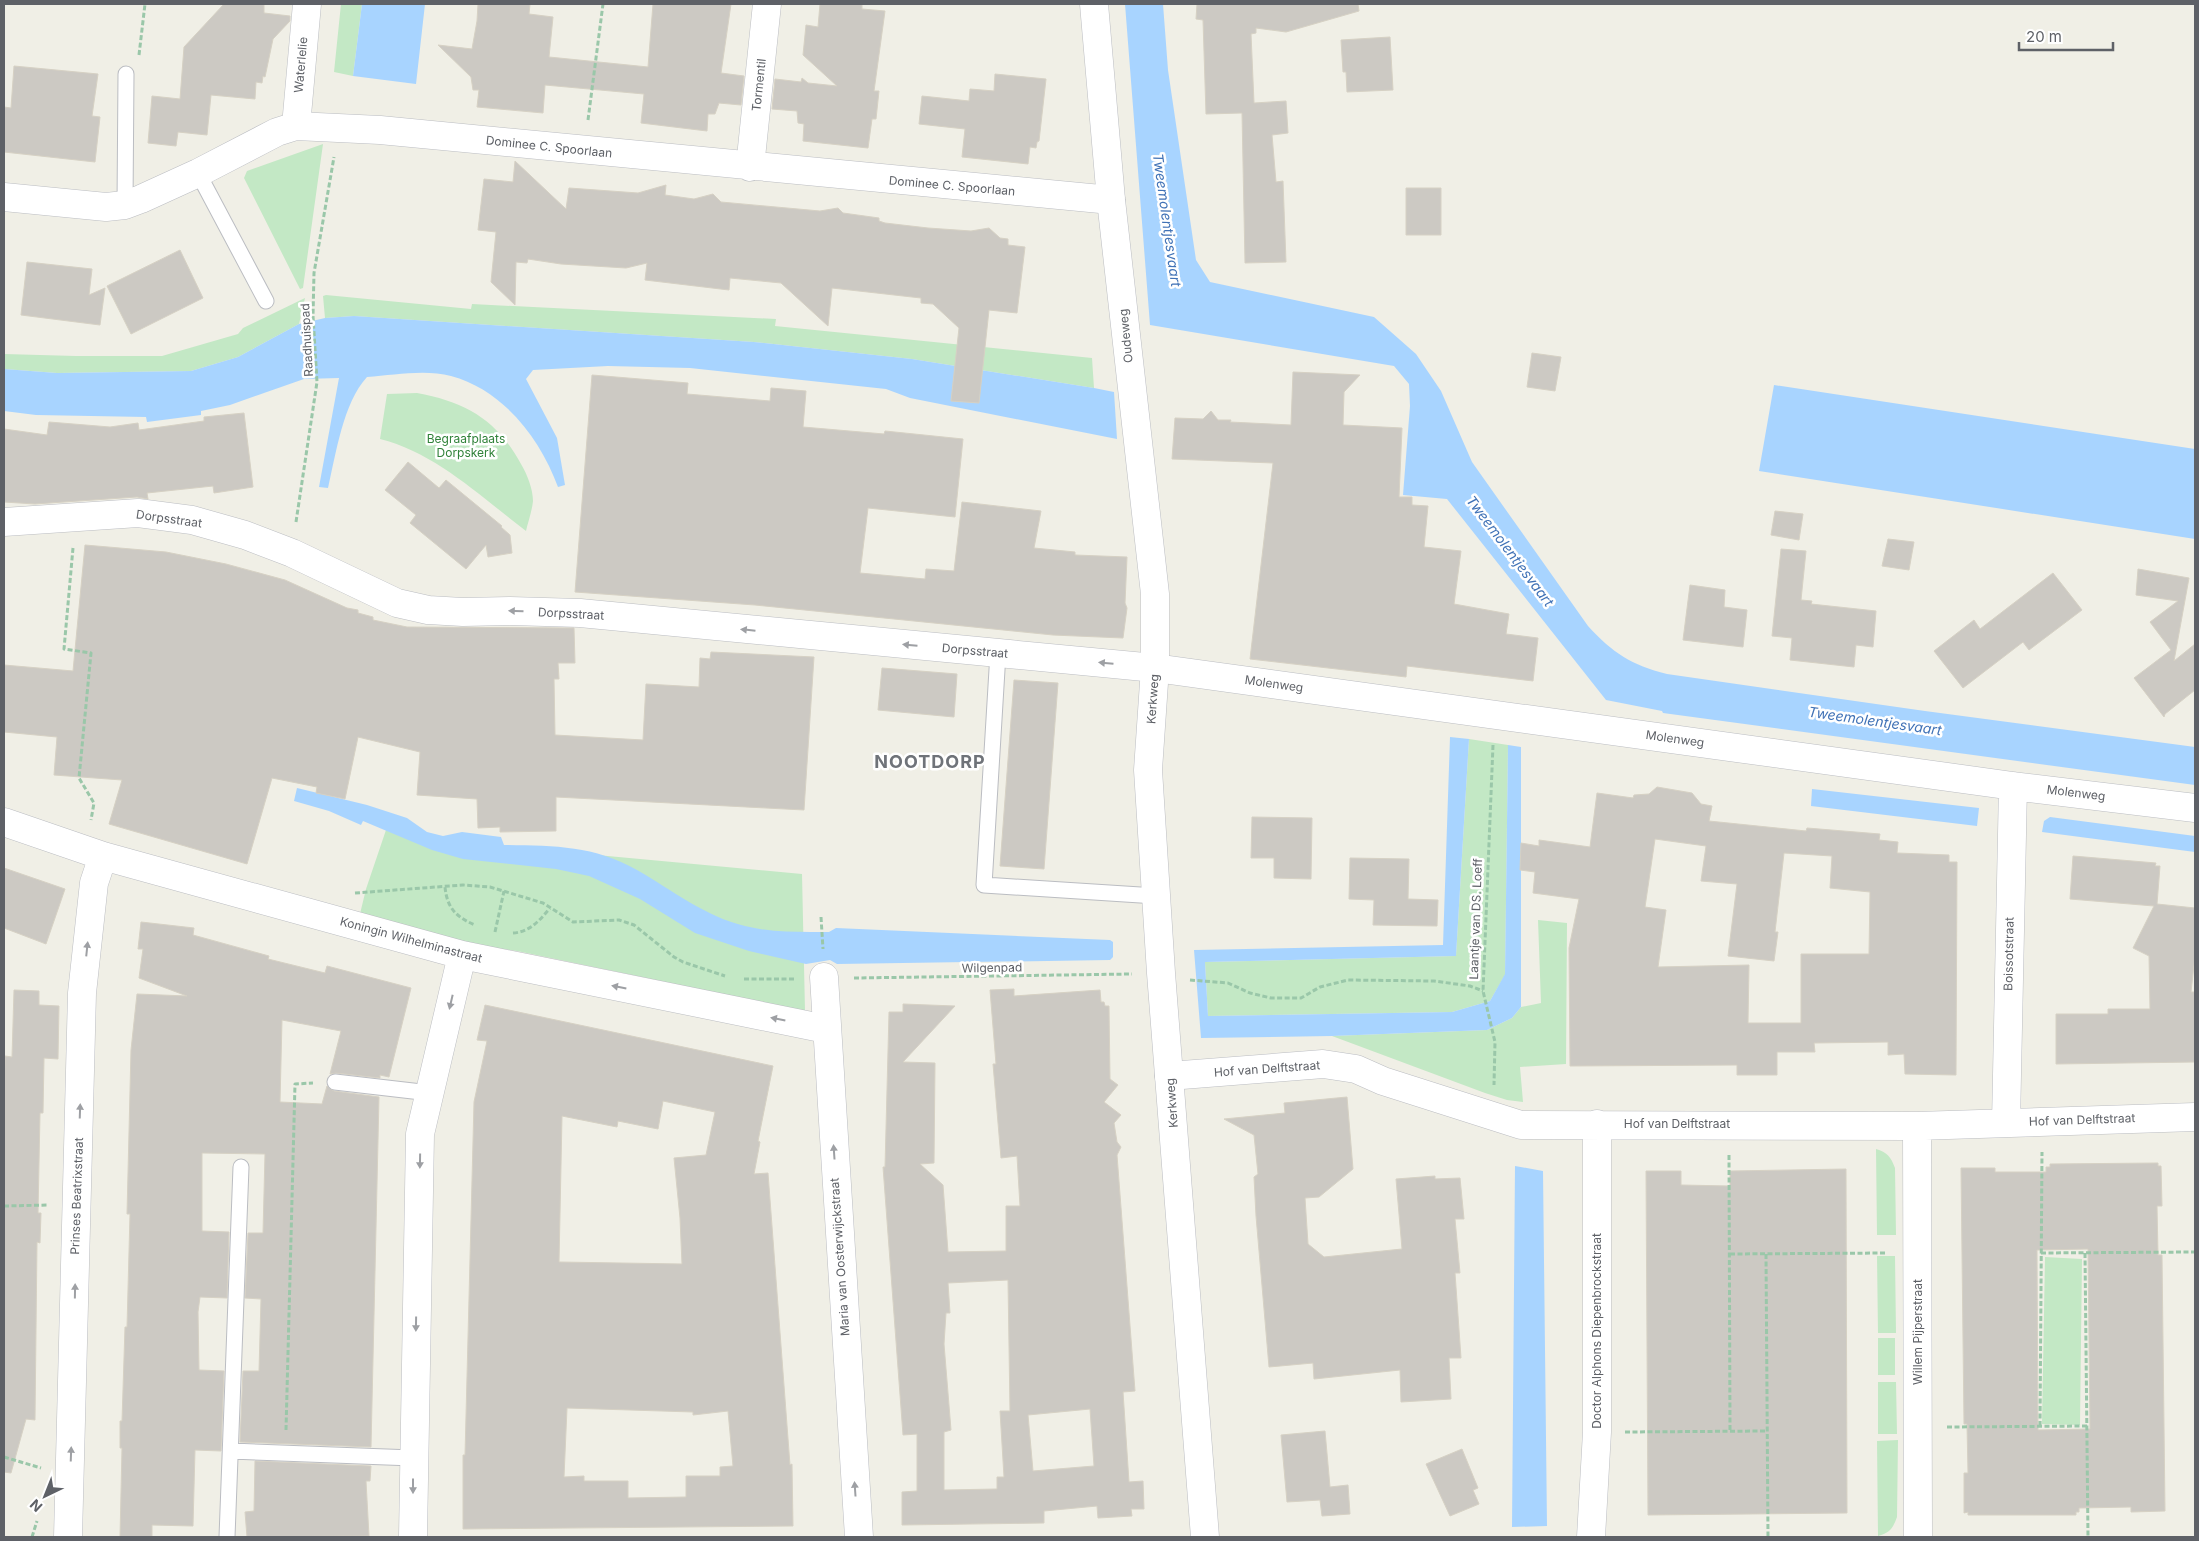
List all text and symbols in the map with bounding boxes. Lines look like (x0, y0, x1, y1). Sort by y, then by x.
scale bar (2019, 20, 2113, 52)
text: 20 m (2026, 27, 2062, 46)
street label: Waterlelie (291, 36, 310, 94)
street label: Tormentil (748, 58, 769, 112)
street label: Dominee C. Spoorlaan (485, 132, 613, 161)
water label: Tweemolentjesvaart (1150, 152, 1185, 288)
street label: Dominee C. Spoorlaan (888, 172, 1016, 199)
street label: Raadhuispad (297, 303, 316, 377)
street label: Oudeweg (1115, 308, 1136, 364)
park label: Begraafplaats Dorpskerk (427, 431, 505, 460)
water label: Tweemolentjesvaart (1463, 492, 1558, 610)
street label: Dorpsstraat (135, 506, 203, 531)
street label: Dorpsstraat (537, 604, 605, 623)
one-way arrow (508, 607, 524, 615)
one-way arrow (740, 626, 756, 634)
street label: Dorpsstraat (941, 640, 1009, 661)
one-way arrow (901, 641, 917, 649)
one-way arrow (1098, 659, 1114, 667)
street label: Molenweg (1244, 672, 1304, 695)
street label: Kerkweg (1143, 674, 1162, 724)
water label: Tweemolentjesvaart (1807, 703, 1943, 738)
street label: Molenweg (1645, 727, 1705, 750)
district label: NOOTDORP (874, 751, 986, 772)
street label: Molenweg (2046, 781, 2106, 804)
street label: Laantje van DS. Loeff (1466, 858, 1485, 980)
street label: Koningin Wilhelminastraat (338, 913, 484, 966)
street label: Boissotstraat (2000, 917, 2017, 991)
one-way arrow (83, 941, 91, 957)
street label: Wilgenpad (962, 959, 1022, 976)
one-way arrow (611, 983, 626, 991)
one-way arrow (447, 995, 455, 1010)
one-way arrow (770, 1015, 786, 1023)
street label: Hof van Delftstraat (1213, 1057, 1321, 1080)
street label: Kerkweg (1162, 1078, 1181, 1128)
one-way arrow (76, 1103, 84, 1119)
street label: Hof van Delftstraat (2029, 1110, 2135, 1129)
street label: Hof van Delftstraat (1624, 1116, 1730, 1131)
street label: Prinses Beatrixstraat (67, 1137, 86, 1255)
one-way arrow (829, 1144, 837, 1160)
one-way arrow (416, 1154, 424, 1170)
street label: Maria van Oosterwijckstraat (826, 1177, 853, 1337)
street label: Doctor Alphons Diepenbrockstraat (1589, 1233, 1604, 1429)
street label: Willem Pijperstraat (1910, 1279, 1925, 1385)
one-way arrow (71, 1283, 79, 1299)
one-way arrow (412, 1316, 420, 1332)
one-way arrow (68, 1445, 76, 1461)
north arrow (20, 1471, 70, 1521)
one-way arrow (409, 1479, 417, 1495)
one-way arrow (851, 1480, 859, 1496)
text: N (26, 1496, 45, 1516)

